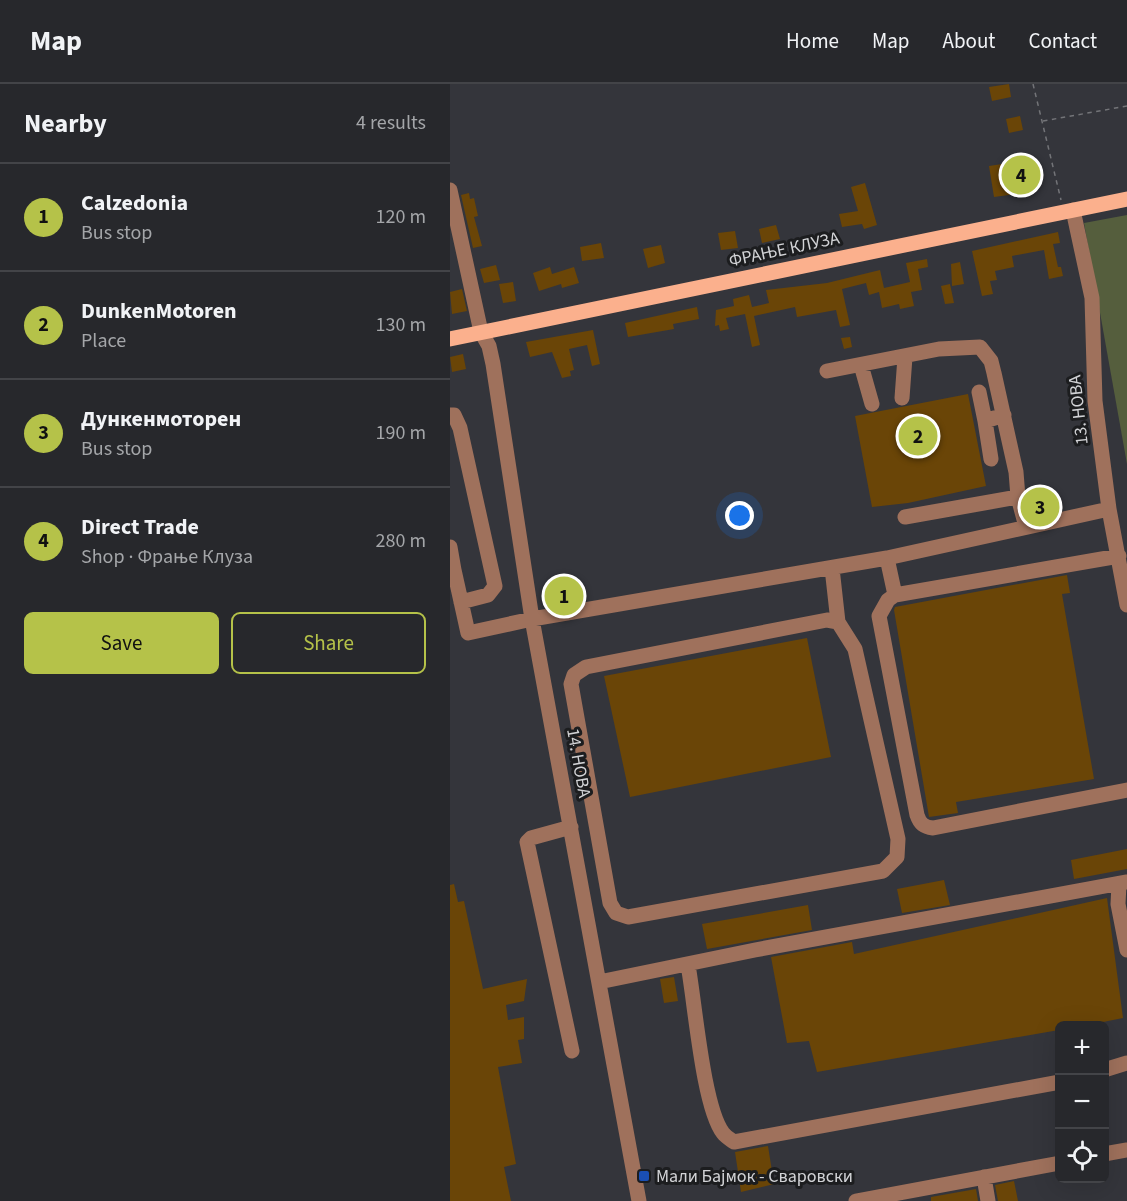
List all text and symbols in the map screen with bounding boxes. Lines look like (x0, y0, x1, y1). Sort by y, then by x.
text: Map (30, 21, 82, 61)
text: Home (786, 26, 839, 56)
text: Map (872, 26, 910, 56)
text: About (943, 26, 995, 56)
text: Contact (1028, 26, 1097, 56)
text: Nearby (24, 105, 107, 142)
text: 4 results (356, 109, 426, 137)
pin: 4 (1002, 152, 1040, 197)
text: Calzedonia (81, 187, 188, 219)
text: 1 (38, 203, 49, 231)
text: 120 m (376, 203, 426, 231)
text: Bus stop (81, 219, 152, 247)
street label: ФРАЊЕ КЛУЗА (726, 226, 842, 273)
text: DunkenMotoren (81, 295, 237, 327)
text: 2 (38, 311, 49, 339)
text: 130 m (376, 311, 426, 339)
text: Place (81, 327, 126, 355)
street label: 13. НОВА (1062, 374, 1095, 446)
text: Дункенмоторен (81, 403, 241, 435)
pin: 2 (898, 414, 938, 458)
text: 3 (38, 419, 49, 447)
text: 190 m (376, 419, 426, 447)
text: Bus stop (81, 435, 152, 463)
pin: 3 (1020, 484, 1060, 530)
your location (725, 501, 754, 530)
text: Direct Trade (81, 511, 199, 543)
text: 4 (38, 527, 49, 555)
text: 280 m (376, 527, 426, 555)
text: Shop · Фрање Клуза (81, 543, 253, 571)
pin: 1 (544, 574, 584, 618)
button: Save (24, 612, 219, 674)
button: Share (231, 612, 426, 674)
street label: 14. НОВА (560, 726, 597, 800)
map controls (1055, 1021, 1109, 1183)
button: + (1055, 1021, 1109, 1075)
button: − (1055, 1075, 1109, 1129)
button: locate (1055, 1129, 1109, 1183)
place label: Мали Бајмок - Сваровски (656, 1164, 853, 1189)
marker: Мали Бајмок - Сваровски (637, 1169, 651, 1183)

